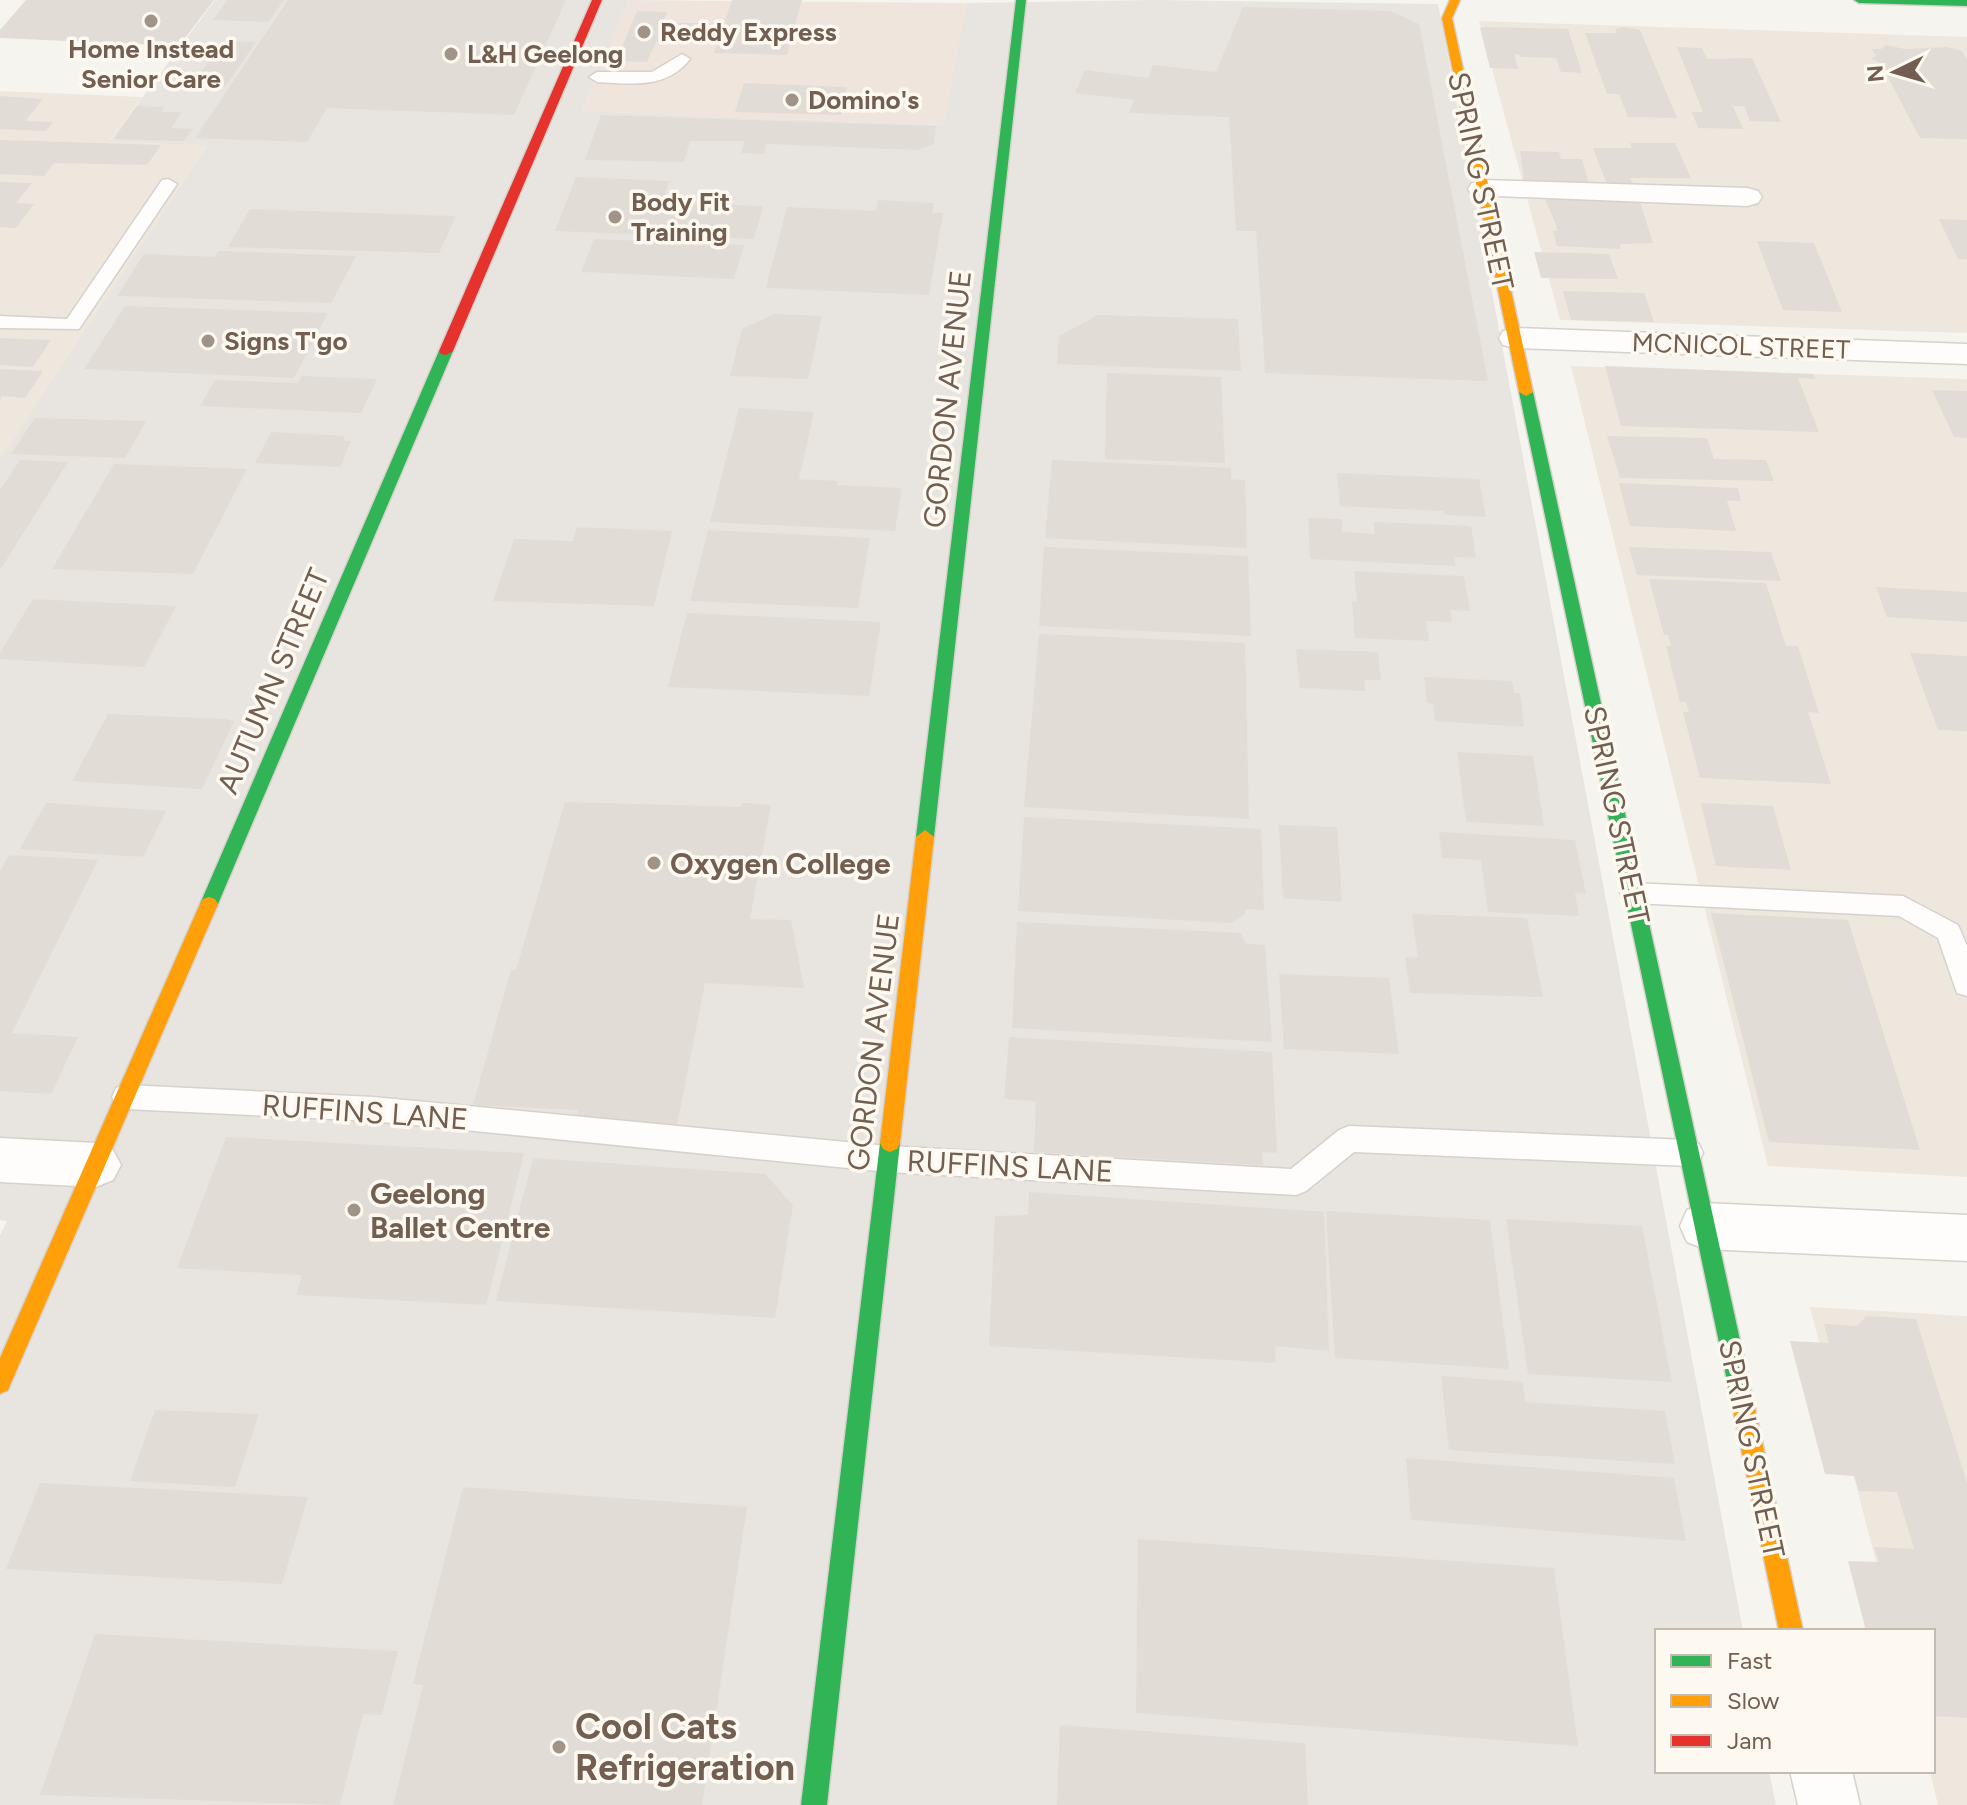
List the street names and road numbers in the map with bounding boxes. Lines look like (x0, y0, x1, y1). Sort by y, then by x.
street label: SPRING STREET (1440, 69, 1522, 294)
street label: GORDON AVENUE (915, 268, 979, 530)
street label: MCNICOL STREET (1631, 326, 1851, 366)
street label: AUTUMN STREET (209, 563, 337, 799)
street label: SPRING STREET (1576, 703, 1658, 928)
street label: GORDON AVENUE (839, 911, 907, 1173)
street label: RUFFINS LANE (261, 1086, 469, 1138)
street label: RUFFINS LANE (906, 1142, 1114, 1190)
street label: SPRING STREET (1711, 1337, 1793, 1562)

